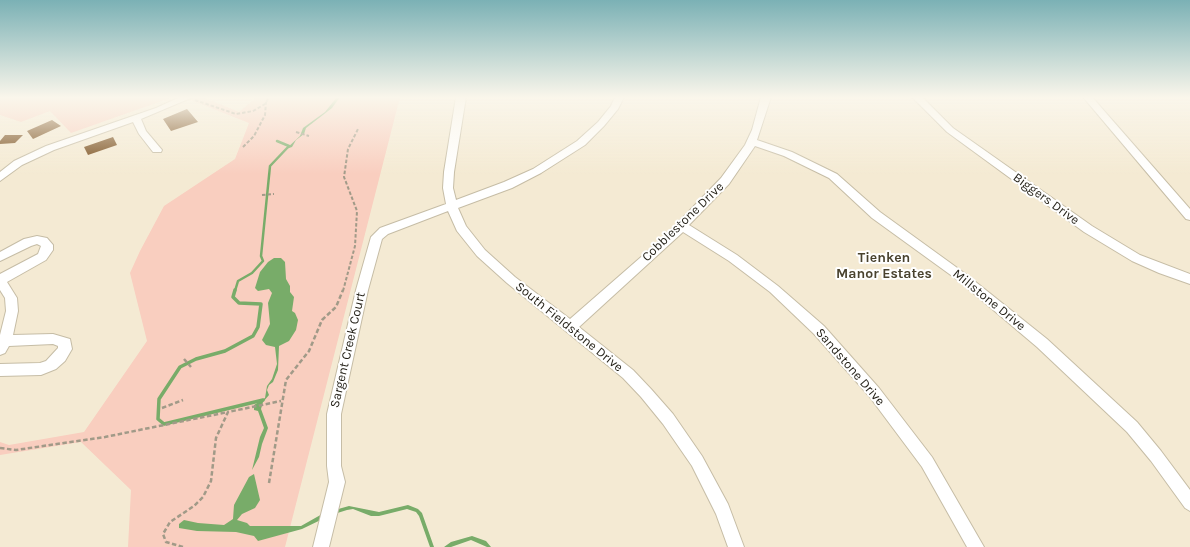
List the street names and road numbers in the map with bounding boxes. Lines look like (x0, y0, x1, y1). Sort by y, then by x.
street label: Biggers Drive (1010, 170, 1082, 228)
street label: Cobblestone Drive (639, 179, 727, 265)
street label: Millstone Drive (950, 266, 1028, 334)
street label: South Fieldstone Drive (512, 279, 626, 375)
street label: Sargent Creek Court (327, 291, 369, 409)
street label: Sandstone Drive (812, 325, 888, 409)

